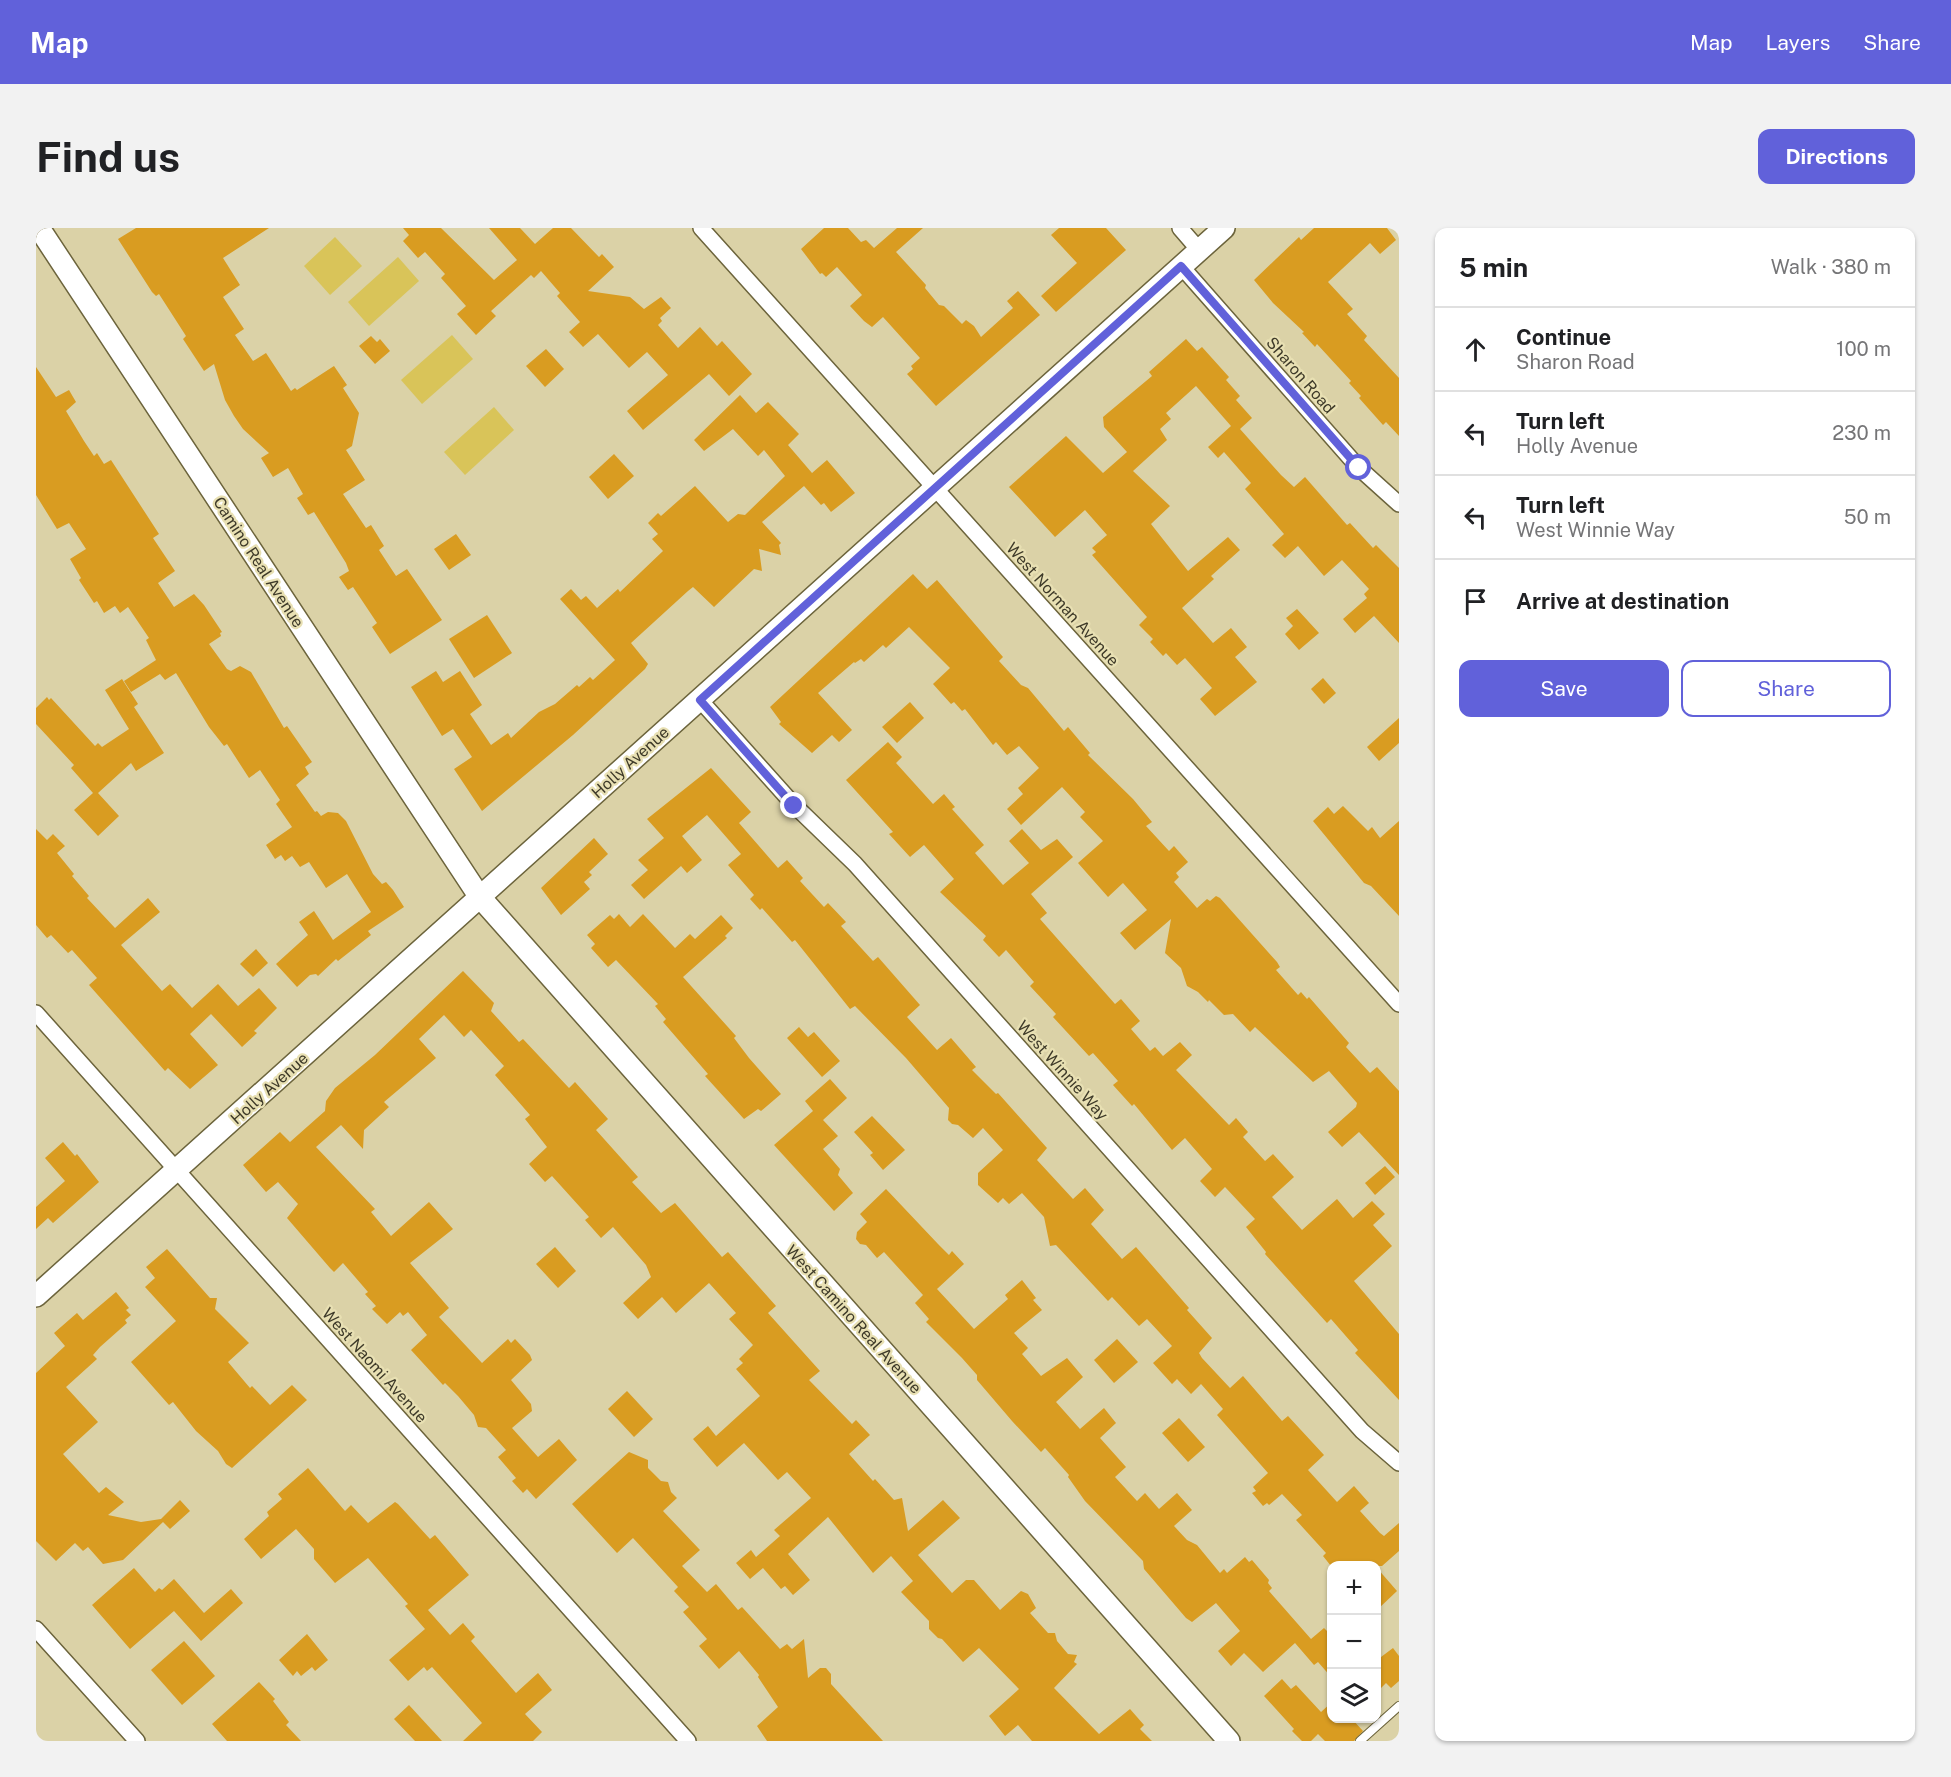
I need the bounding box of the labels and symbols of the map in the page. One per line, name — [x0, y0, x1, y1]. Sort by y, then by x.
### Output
street label: Sharon Road — [1262, 333, 1339, 417]
route start — [1345, 454, 1371, 480]
street label: Camino Real Avenue — [209, 493, 308, 631]
street label: West Norman Avenue — [1002, 539, 1123, 670]
street label: Holly Avenue — [588, 723, 673, 802]
route end — [780, 792, 806, 818]
street label: West Winnie Way — [1013, 1017, 1113, 1124]
street label: Holly Avenue — [227, 1049, 312, 1128]
street label: West Camino Real Avenue — [782, 1241, 925, 1398]
street label: West Naomi Avenue — [318, 1304, 431, 1427]

